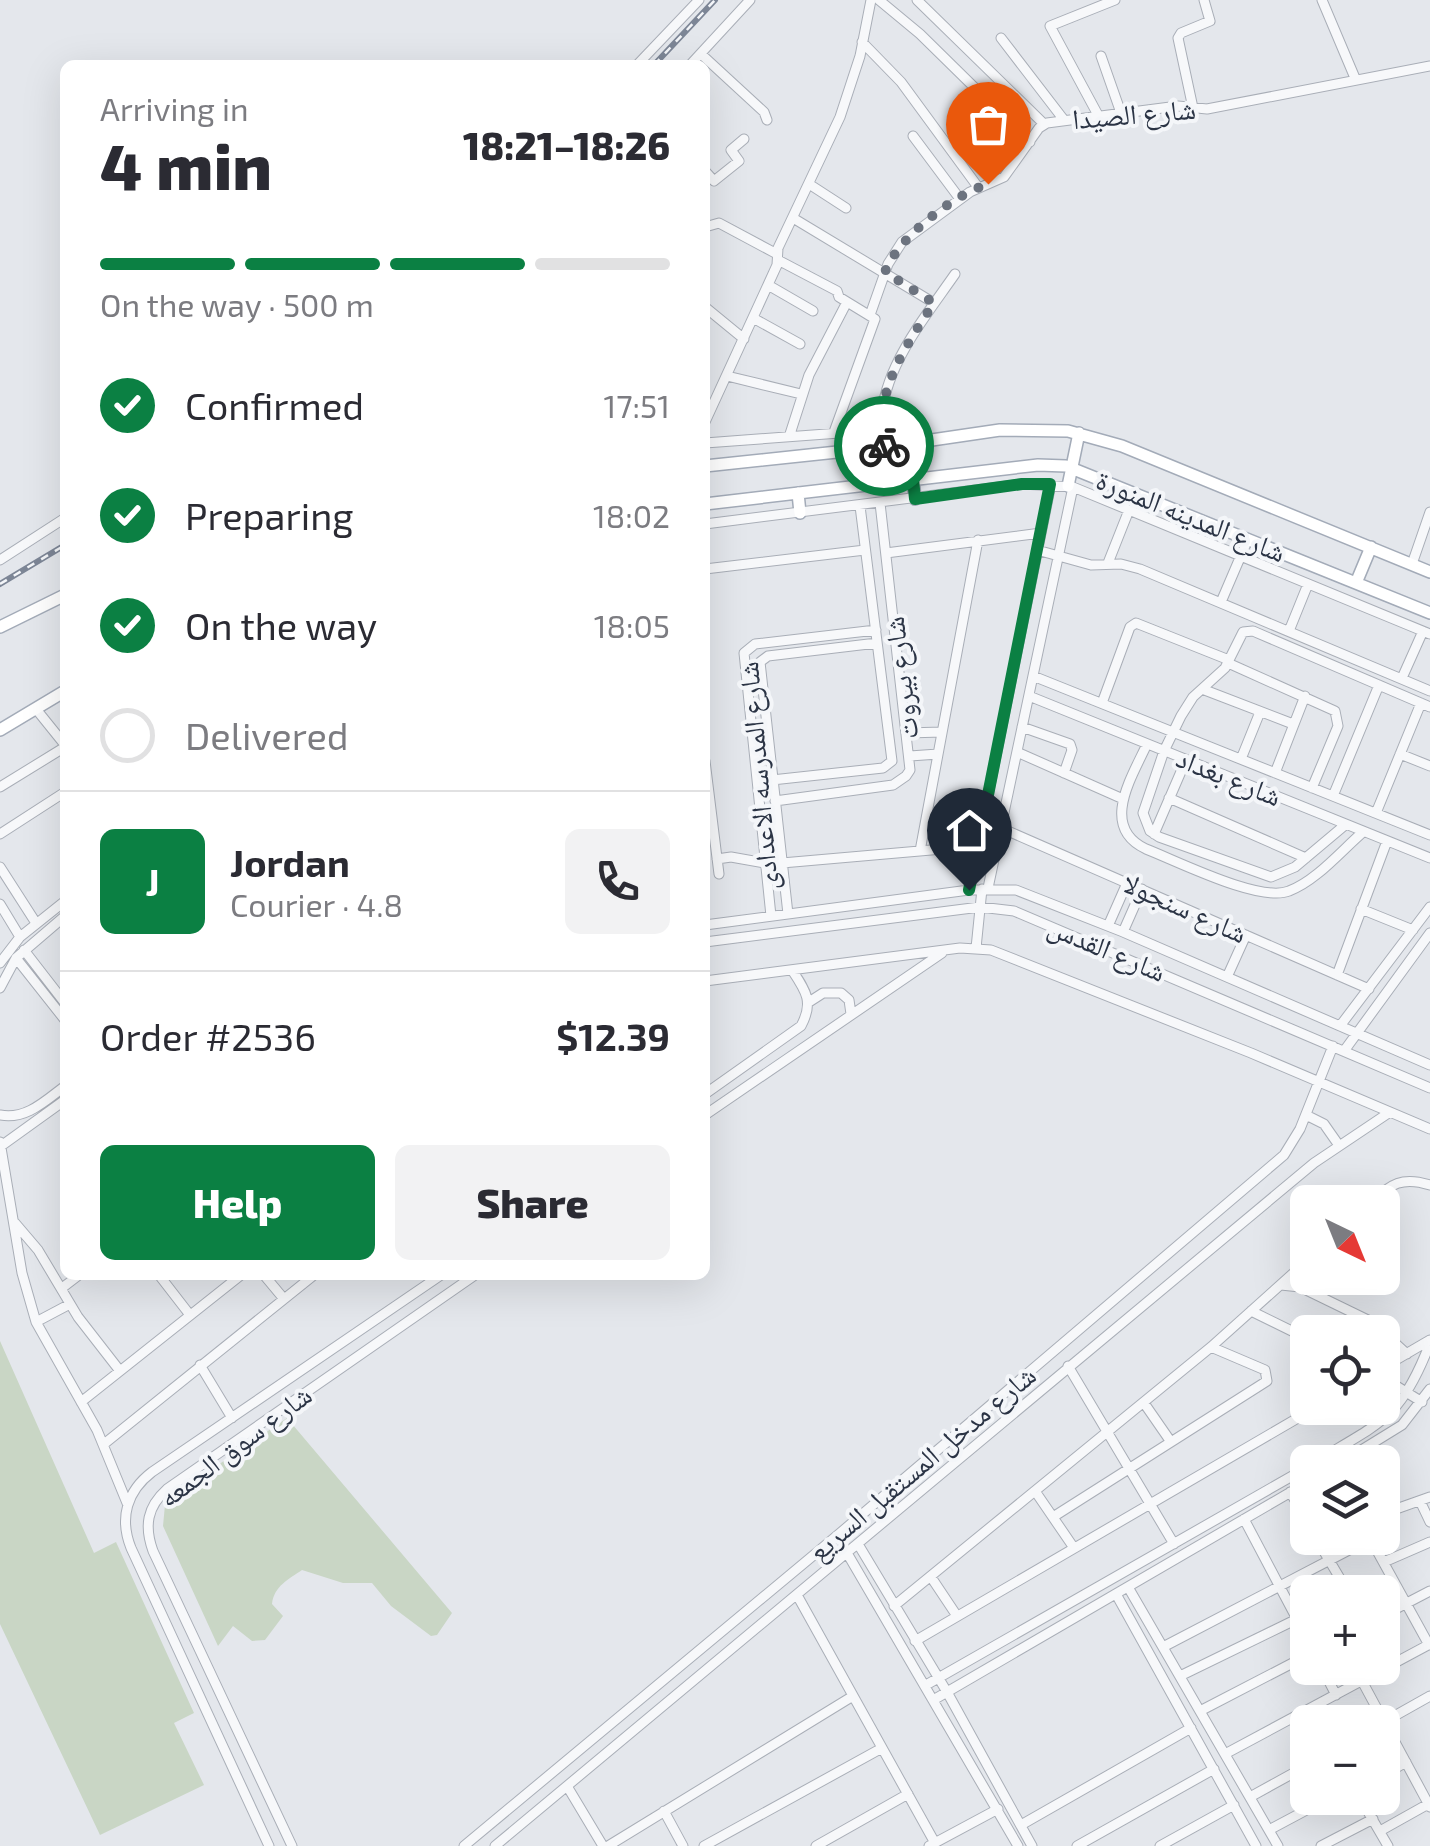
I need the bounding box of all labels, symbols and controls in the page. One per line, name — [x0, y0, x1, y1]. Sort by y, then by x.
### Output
pin — [946, 82, 1031, 185]
text: Arriving in — [100, 89, 249, 127]
street label: شارع الصيدا — [1071, 91, 1197, 137]
icon: bag — [961, 97, 1016, 152]
text: 18:21–18:26 — [463, 122, 670, 168]
text: 4 min — [100, 125, 272, 203]
text: On the way · 500 m — [100, 285, 374, 323]
icon: check — [100, 378, 155, 433]
text: Confirmed — [185, 382, 364, 428]
text: 17:51 — [603, 386, 670, 424]
courier — [834, 396, 934, 496]
icon: bike — [857, 419, 912, 474]
street label: شارع المدينه المنورة — [1091, 462, 1291, 570]
icon: check — [100, 488, 155, 543]
text: Preparing — [185, 492, 353, 538]
text: 18:02 — [593, 496, 670, 534]
icon: check — [100, 598, 155, 653]
text: On the way — [185, 602, 377, 648]
text: 18:05 — [594, 606, 670, 644]
street label: شارع بيروت — [876, 615, 926, 741]
street label: شارع المدرسه الاعدادى — [730, 660, 786, 892]
text: Delivered — [185, 712, 349, 758]
street label: شارع بغداد — [1171, 740, 1287, 814]
pin — [927, 788, 1012, 891]
icon: home — [942, 803, 997, 858]
button: phone — [565, 829, 670, 934]
text: Jordan — [230, 839, 350, 885]
text: J — [145, 858, 160, 904]
street label: شارع سنجولا — [1117, 865, 1253, 951]
text: Courier · 4.8 — [230, 885, 403, 923]
street label: شارع القدس — [1043, 908, 1171, 990]
text: Order #2536 — [100, 1013, 316, 1059]
text: $12.39 — [556, 1013, 670, 1059]
button: Help — [100, 1145, 375, 1260]
button: Share — [395, 1145, 670, 1260]
north arrow — [1290, 1185, 1400, 1295]
map controls — [1290, 1185, 1400, 1815]
button: locate — [1290, 1315, 1400, 1425]
street label: شارع مدخل المستقبل السريع — [801, 1357, 1043, 1569]
street label: شارع سوق الجمعه — [151, 1377, 319, 1515]
button: layers — [1290, 1445, 1400, 1555]
button: + — [1290, 1575, 1400, 1685]
button: − — [1290, 1705, 1400, 1815]

